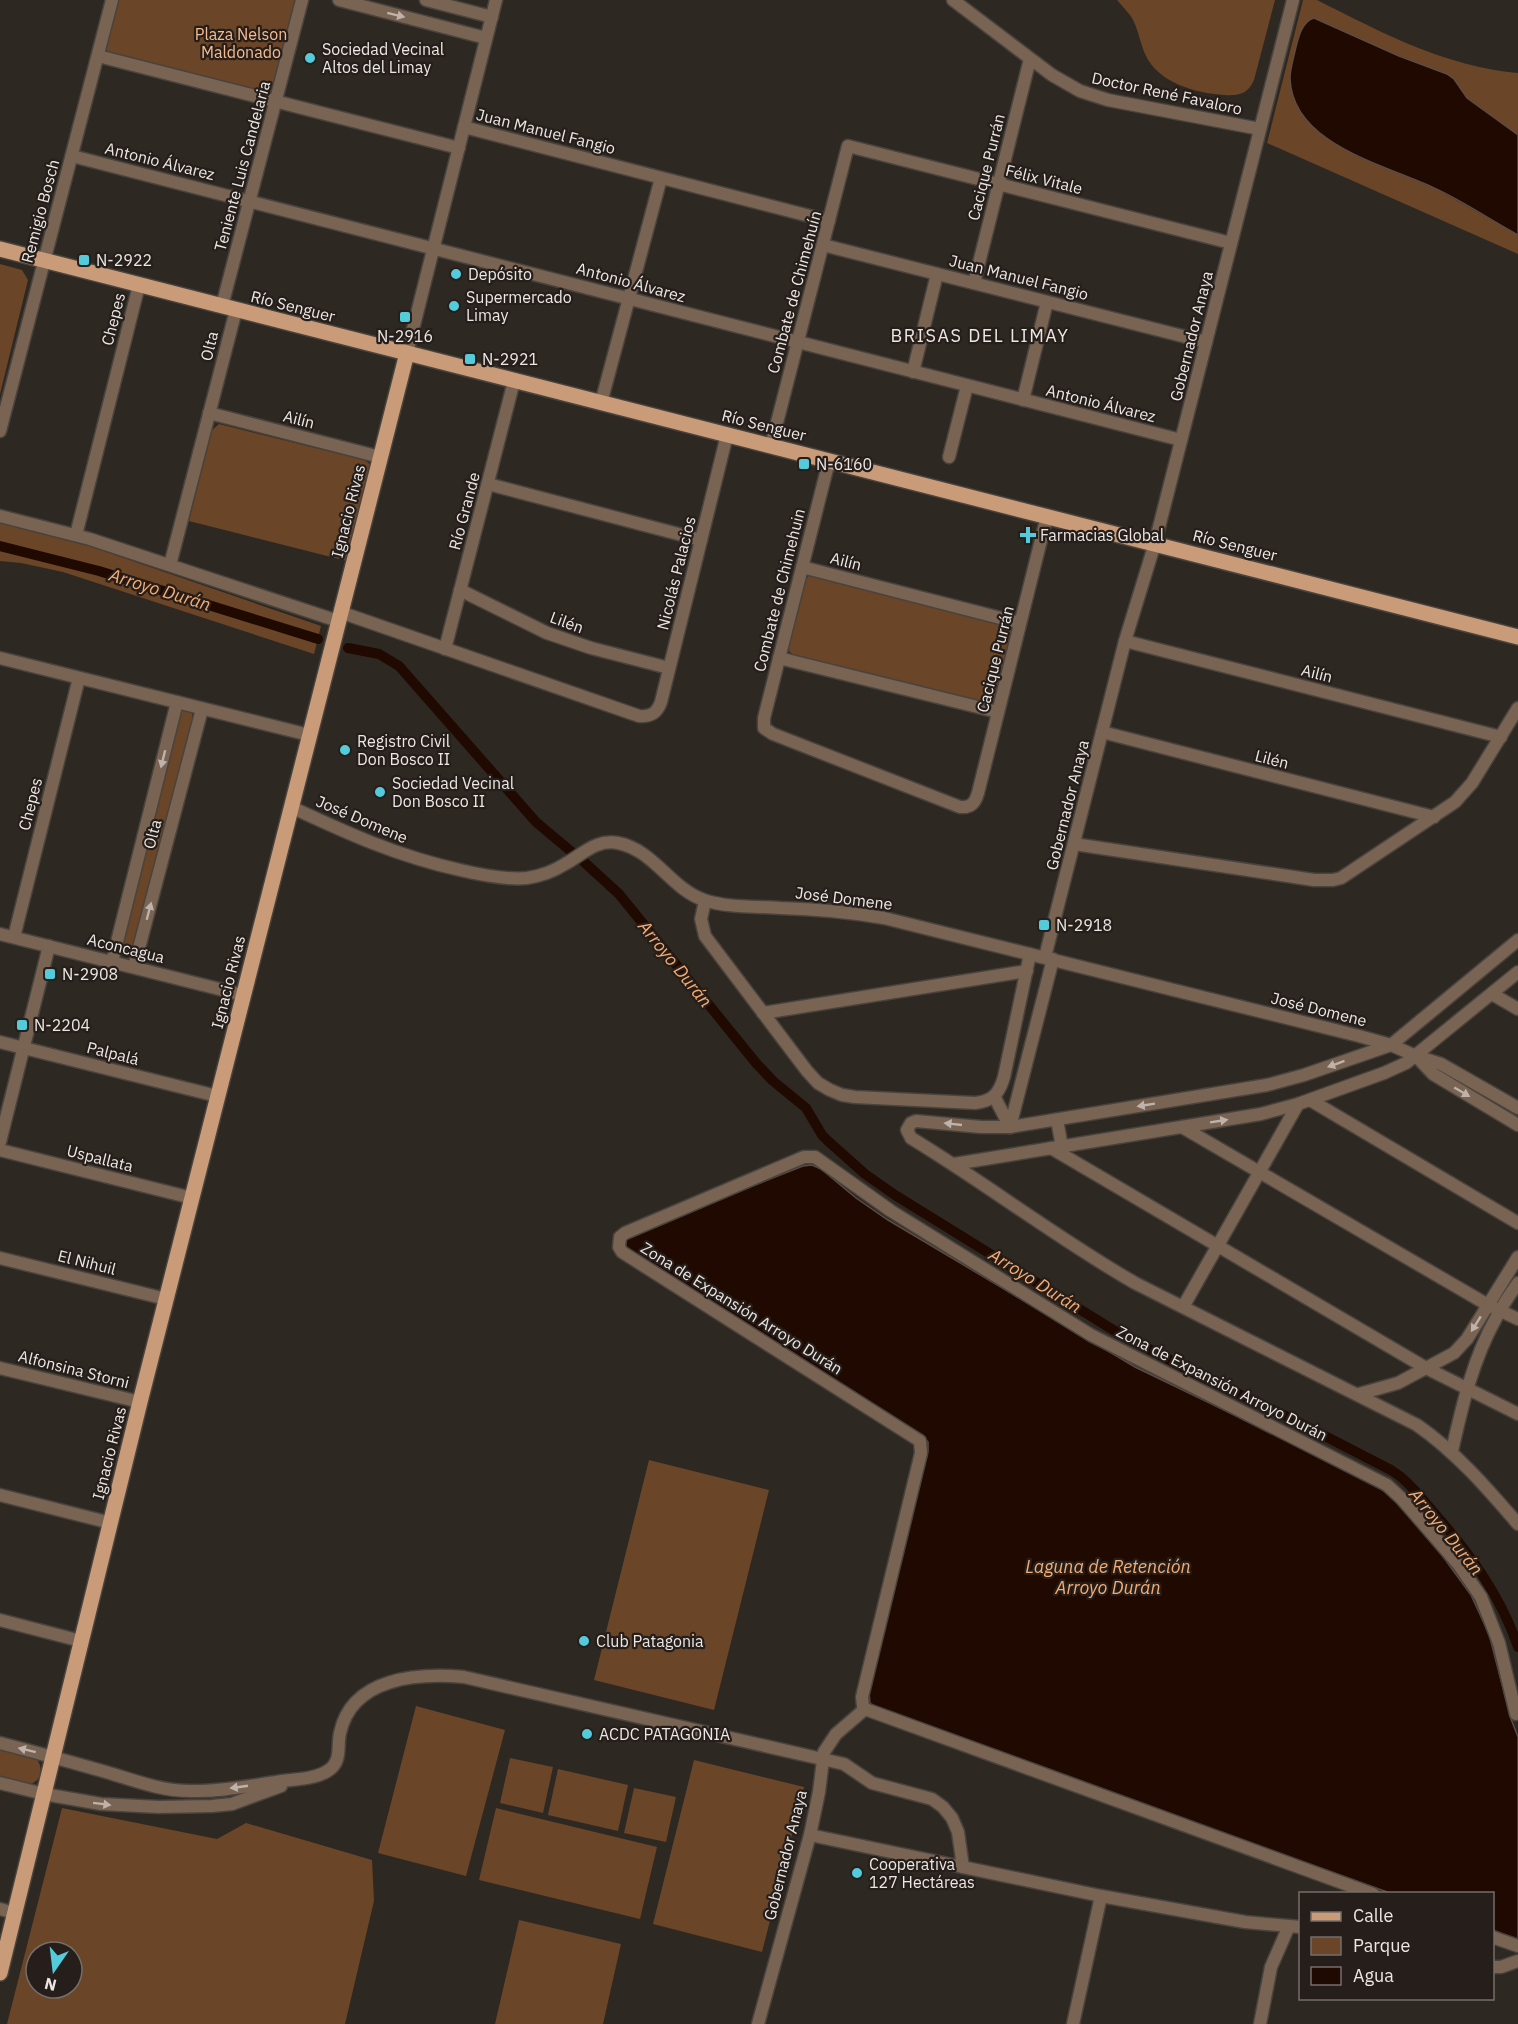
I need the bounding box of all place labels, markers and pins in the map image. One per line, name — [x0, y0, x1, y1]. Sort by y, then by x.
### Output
place label: Sociedad Vecinal Altos del Limay — [322, 39, 444, 77]
marker: Sociedad Vecinal Altos del Limay — [303, 51, 317, 65]
place label: N-2922 — [96, 250, 152, 270]
marker: N-2922 — [77, 253, 91, 267]
place label: Depósito — [468, 264, 532, 284]
marker: Depósito — [449, 267, 463, 281]
place label: Supermercado Limay — [466, 287, 572, 325]
marker: Supermercado Limay — [447, 299, 461, 313]
marker: N-2916 — [398, 310, 412, 324]
place label: N-2916 — [377, 326, 433, 346]
place label: N-2921 — [482, 349, 538, 369]
marker: N-2921 — [463, 352, 477, 366]
place label: N-6160 — [816, 454, 872, 474]
marker: N-6160 — [797, 457, 811, 471]
place label: Farmacias Global — [1040, 525, 1164, 545]
marker: Farmacias Global — [1021, 528, 1035, 542]
place label: Registro Civil Don Bosco II — [357, 731, 450, 769]
marker: Registro Civil Don Bosco II — [338, 743, 352, 757]
place label: Sociedad Vecinal Don Bosco II — [392, 773, 514, 811]
marker: Sociedad Vecinal Don Bosco II — [373, 785, 387, 799]
place label: N-2918 — [1056, 915, 1112, 935]
marker: N-2918 — [1037, 918, 1051, 932]
place label: N-2908 — [62, 964, 118, 984]
marker: N-2908 — [43, 967, 57, 981]
place label: N-2204 — [34, 1015, 90, 1035]
marker: N-2204 — [15, 1018, 29, 1032]
place label: Club Patagonia — [596, 1631, 704, 1651]
marker: Club Patagonia — [577, 1634, 591, 1648]
place label: ACDC PATAGONIA — [599, 1724, 730, 1744]
marker: ACDC PATAGONIA — [580, 1727, 594, 1741]
place label: Cooperativa 127 Hectáreas — [869, 1854, 975, 1892]
marker: Cooperativa 127 Hectáreas — [850, 1866, 864, 1880]

